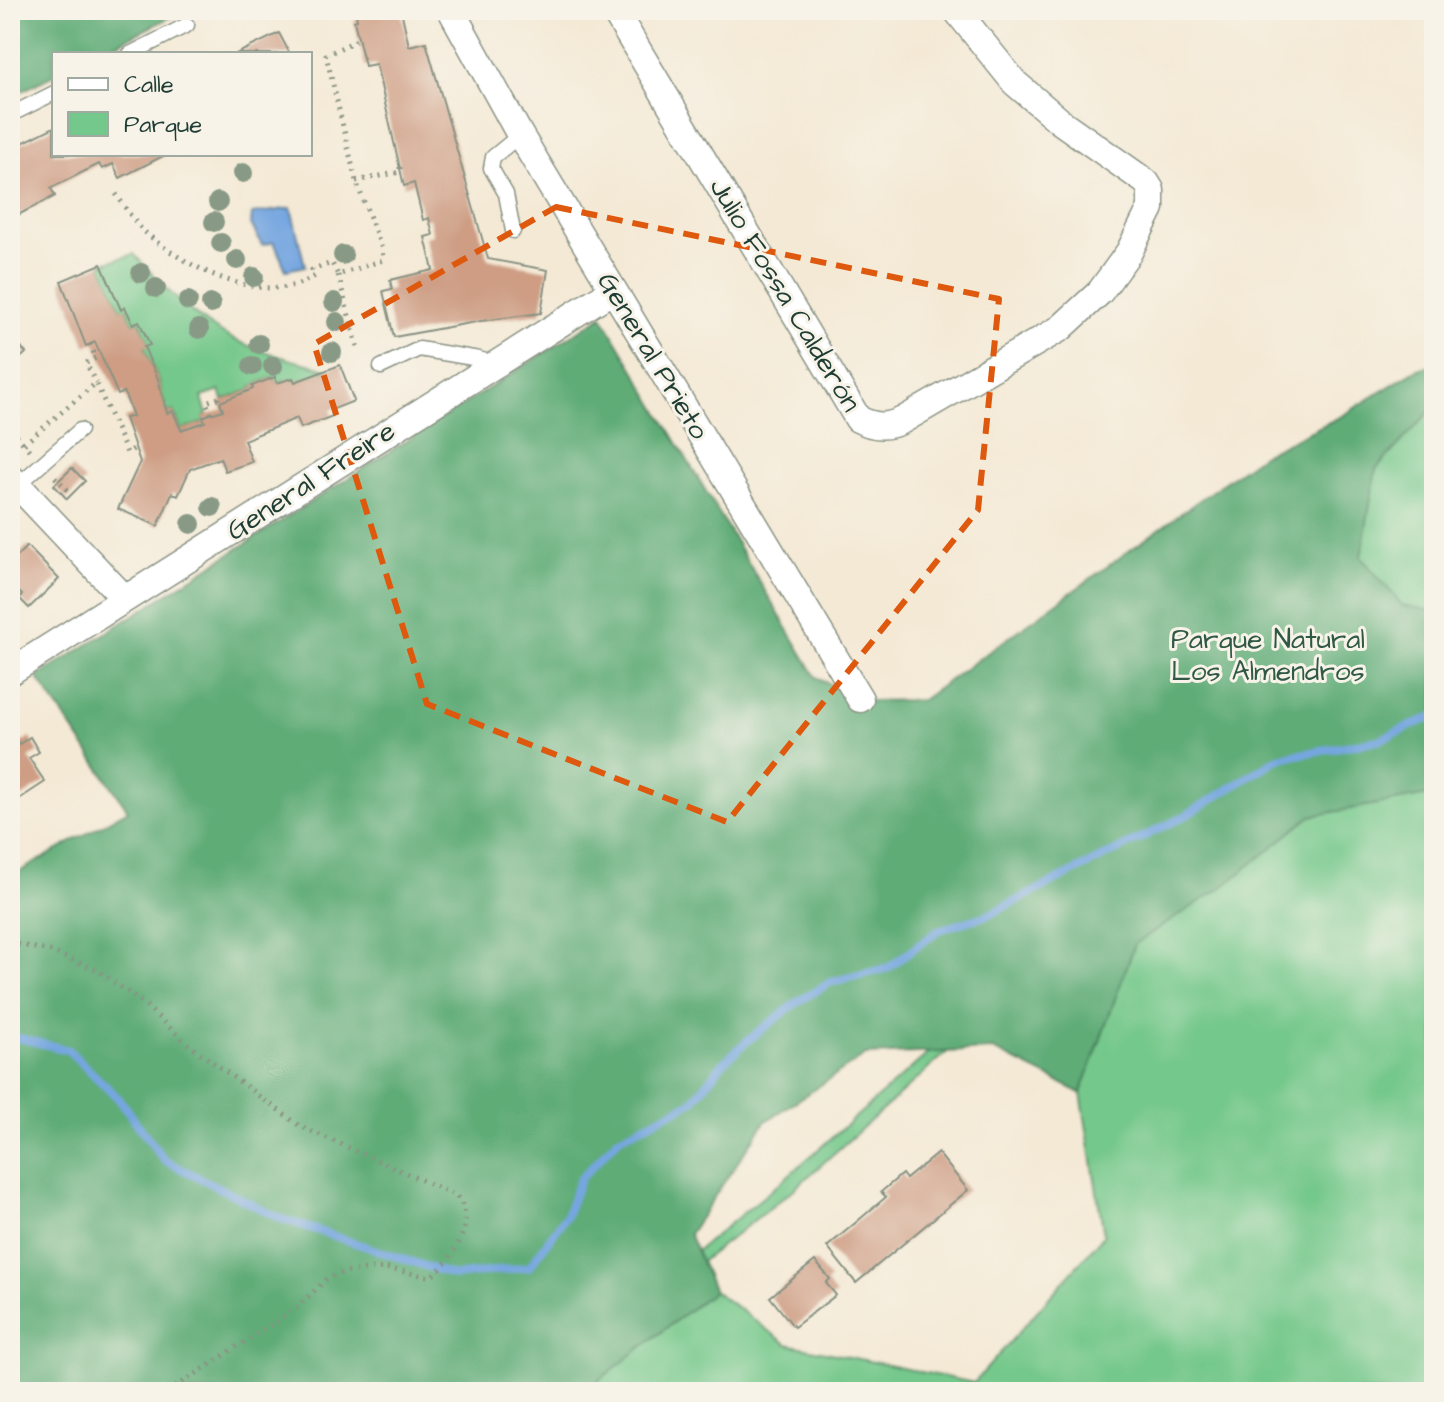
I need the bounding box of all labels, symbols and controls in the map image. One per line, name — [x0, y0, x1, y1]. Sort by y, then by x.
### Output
legend — [52, 52, 312, 156]
text: Calle — [124, 68, 174, 102]
text: Parque — [124, 108, 202, 142]
street label: Julio Fossa Calderón — [700, 171, 870, 419]
street label: General Prieto — [588, 265, 718, 447]
street label: General Freire — [219, 412, 403, 550]
park label: Parque Natural Los Almendros — [1171, 620, 1365, 691]

